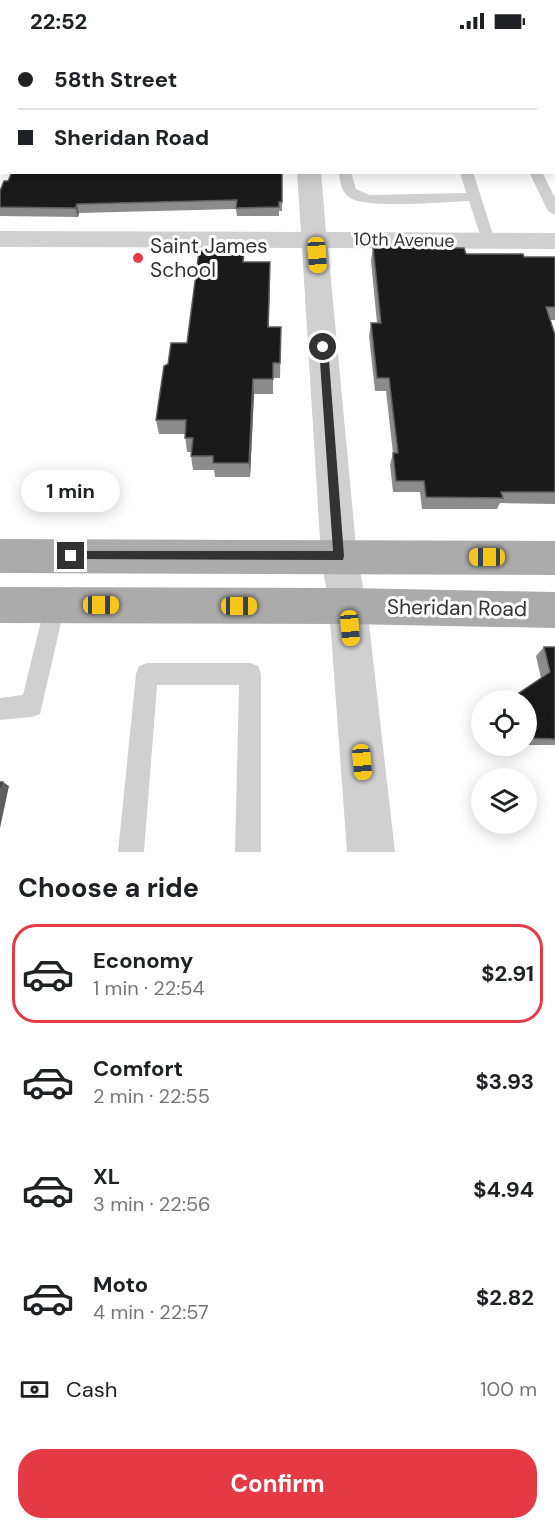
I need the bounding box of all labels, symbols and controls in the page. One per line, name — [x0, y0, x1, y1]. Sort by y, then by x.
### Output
text: 22:52 — [30, 7, 87, 36]
text: 58th Street — [54, 65, 177, 94]
text: Sheridan Road — [54, 123, 209, 152]
street label: 10th Avenue — [353, 227, 455, 253]
place label: Saint James School — [150, 232, 268, 284]
car — [307, 236, 327, 274]
marker: Saint James School — [131, 251, 145, 265]
route start — [309, 333, 336, 360]
callout: 1 min — [22, 469, 121, 511]
text: 1 min — [46, 478, 95, 504]
route end — [57, 542, 84, 569]
car — [469, 548, 505, 566]
street label: Sheridan Road — [387, 593, 527, 623]
car — [83, 596, 119, 614]
car — [221, 597, 257, 615]
car — [339, 609, 361, 647]
map controls — [471, 690, 537, 834]
button: locate — [471, 690, 537, 756]
car — [351, 743, 373, 781]
button: layers — [471, 768, 537, 834]
text: Choose a ride — [18, 870, 199, 905]
text: Economy — [93, 946, 193, 975]
icon: car — [21, 947, 75, 1001]
text: $2.91 — [481, 959, 534, 988]
text: 1 min · 22:54 — [93, 975, 205, 1001]
text: Comfort — [93, 1054, 183, 1083]
icon: car — [21, 1055, 75, 1109]
text: $3.93 — [475, 1067, 534, 1096]
text: 2 min · 22:55 — [93, 1083, 210, 1109]
text: XL — [93, 1162, 120, 1191]
icon: car — [21, 1163, 75, 1217]
text: $4.94 — [473, 1175, 534, 1204]
text: 3 min · 22:56 — [93, 1191, 211, 1217]
text: Moto — [93, 1270, 148, 1299]
icon: car — [21, 1271, 75, 1325]
text: $2.82 — [476, 1283, 534, 1312]
text: 4 min · 22:57 — [93, 1299, 209, 1325]
icon: cash — [18, 1373, 51, 1406]
text: Cash — [66, 1375, 117, 1404]
text: 100 m — [480, 1376, 537, 1402]
button: Confirm — [18, 1449, 537, 1518]

